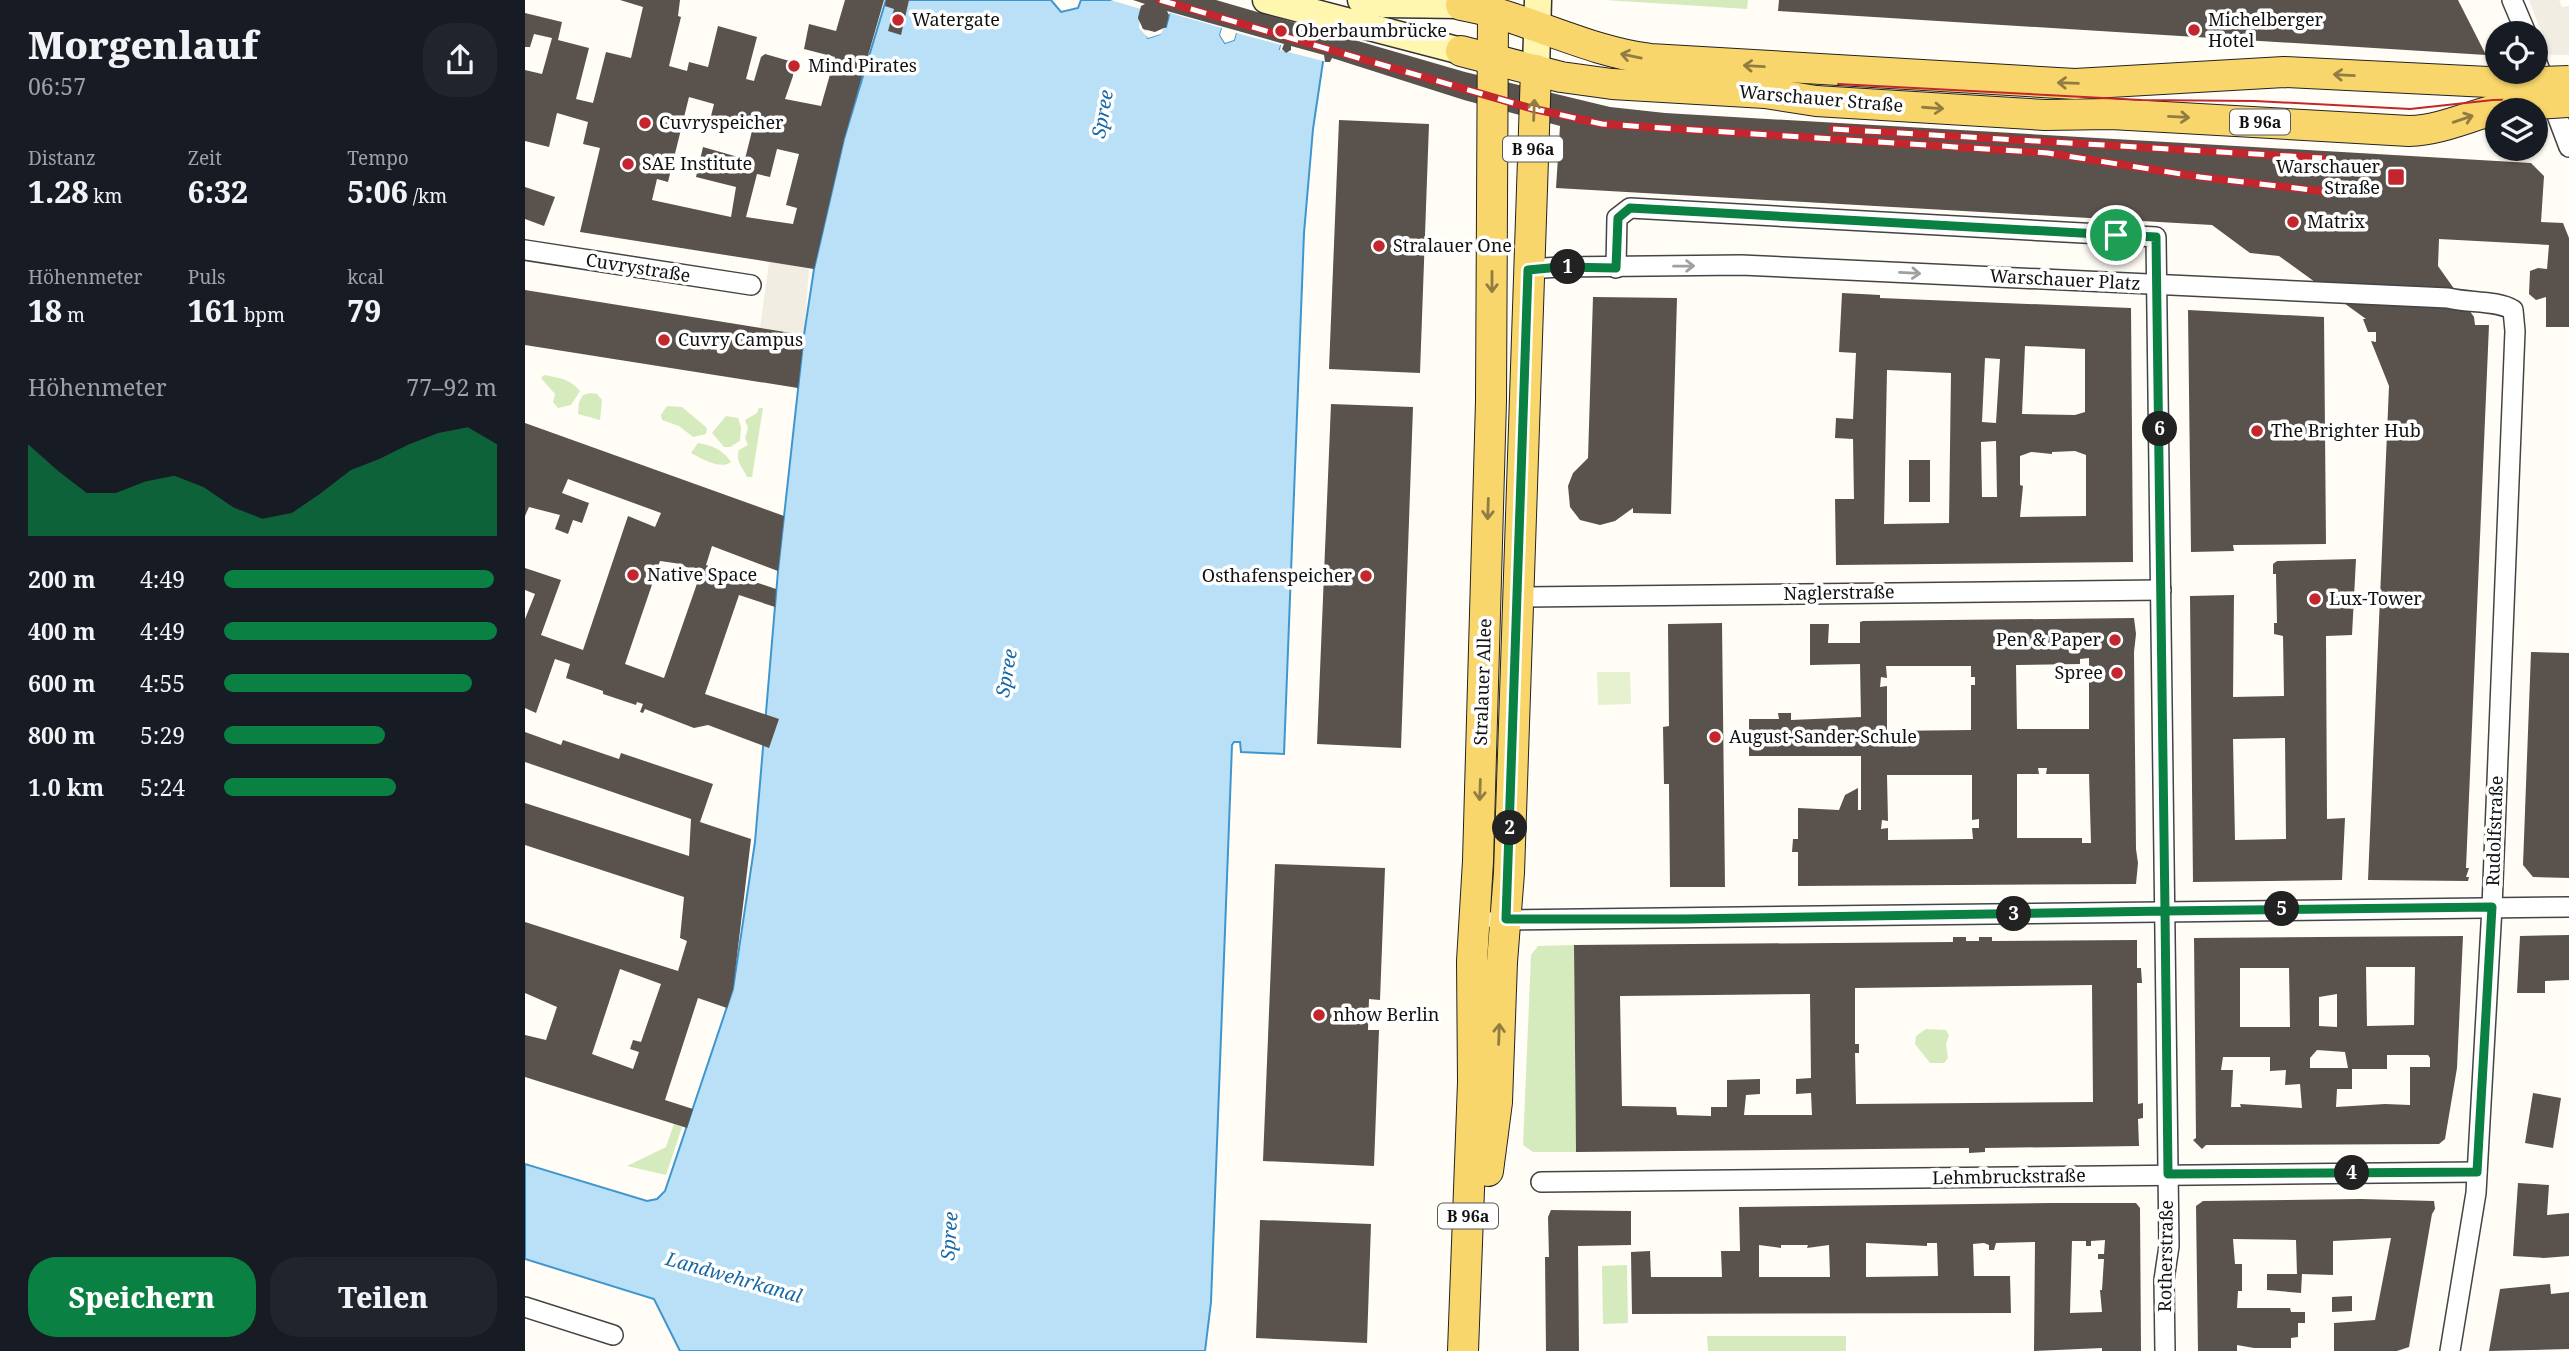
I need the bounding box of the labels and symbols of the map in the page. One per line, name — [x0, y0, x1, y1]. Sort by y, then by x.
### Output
place label: Watergate — [912, 7, 1000, 31]
place label: Michelberger Hotel — [2208, 7, 2324, 52]
marker: Watergate — [890, 12, 906, 28]
place label: Oberbaumbrücke — [1295, 18, 1447, 42]
marker: Michelberger Hotel — [2186, 22, 2202, 38]
marker: Oberbaumbrücke — [1273, 23, 1289, 39]
one-way arrow — [1620, 48, 1643, 62]
place label: Mind Pirates — [808, 53, 917, 77]
marker: Mind Pirates — [786, 58, 802, 74]
one-way arrow — [1744, 59, 1766, 72]
one-way arrow — [2332, 68, 2355, 81]
one-way arrow — [2057, 77, 2080, 90]
street label: Warschauer Straße — [1738, 79, 1904, 117]
water label: Spree — [1085, 88, 1119, 140]
one-way arrow — [1528, 99, 1541, 122]
one-way arrow — [1921, 102, 1944, 115]
place label: Cuvryspeicher — [659, 110, 784, 134]
road number: B 96a — [2230, 110, 2290, 134]
one-way arrow — [2168, 111, 2191, 124]
one-way arrow — [2452, 112, 2474, 124]
marker: Cuvryspeicher — [637, 115, 653, 131]
road number: B 96a — [1503, 136, 1563, 162]
place label: SAE Institute — [642, 151, 752, 175]
place label: Warschauer Straße — [2276, 154, 2381, 199]
marker: SAE Institute — [620, 156, 636, 172]
marker: Warschauer Straße — [2386, 167, 2406, 187]
pin — [2086, 205, 2146, 265]
place label: Matrix — [2307, 209, 2366, 233]
marker: Matrix — [2285, 214, 2301, 230]
place label: Stralauer One — [1393, 233, 1512, 257]
marker: Stralauer One — [1371, 238, 1387, 254]
street label: Cuvrystraße — [584, 247, 692, 287]
pin: 1 — [1551, 250, 1585, 284]
one-way arrow — [1672, 260, 1695, 273]
street label: Warschauer Platz — [1989, 263, 2141, 295]
one-way arrow — [1898, 266, 1921, 279]
one-way arrow — [1485, 270, 1498, 293]
place label: Cuvry Campus — [678, 327, 803, 351]
marker: Cuvry Campus — [656, 332, 672, 348]
pin: 6 — [2143, 412, 2177, 446]
place label: The Brighter Hub — [2271, 418, 2421, 442]
marker: The Brighter Hub — [2249, 423, 2265, 439]
one-way arrow — [1481, 498, 1494, 521]
place label: Native Space — [647, 562, 757, 586]
place label: Osthafenspeicher — [1202, 563, 1353, 587]
marker: Native Space — [625, 567, 641, 583]
marker: Osthafenspeicher — [1358, 568, 1374, 584]
street label: Naglerstraße — [1783, 579, 1895, 605]
place label: Lux-Tower — [2329, 586, 2422, 610]
marker: Lux-Tower — [2307, 591, 2323, 607]
street label: Stralauer Allee — [1468, 618, 1496, 746]
place label: Pen & Paper — [1996, 627, 2102, 651]
marker: Pen & Paper — [2107, 632, 2123, 648]
water label: Spree — [989, 647, 1023, 699]
place label: Spree — [2054, 660, 2103, 684]
marker: Spree — [2109, 665, 2125, 681]
place label: August-Sander-Schule — [1729, 724, 1917, 748]
marker: August-Sander-Schule — [1707, 729, 1723, 745]
street label: Rudolfstraße — [2480, 775, 2508, 887]
one-way arrow — [1473, 778, 1487, 801]
pin: 2 — [1493, 810, 1527, 846]
pin: 5 — [2265, 892, 2299, 926]
pin: 3 — [1997, 897, 2031, 932]
place label: nhow Berlin — [1333, 1002, 1440, 1026]
marker: nhow Berlin — [1311, 1007, 1327, 1023]
one-way arrow — [1493, 1023, 1506, 1046]
pin: 4 — [2335, 1156, 2369, 1190]
street label: Lehmbruckstraße — [1932, 1163, 2086, 1189]
street label: Rotherstraße — [2152, 1200, 2178, 1312]
road number: B 96a — [1438, 1204, 1498, 1228]
water label: Spree — [934, 1211, 964, 1261]
water label: Landwehrkanal — [662, 1245, 805, 1309]

